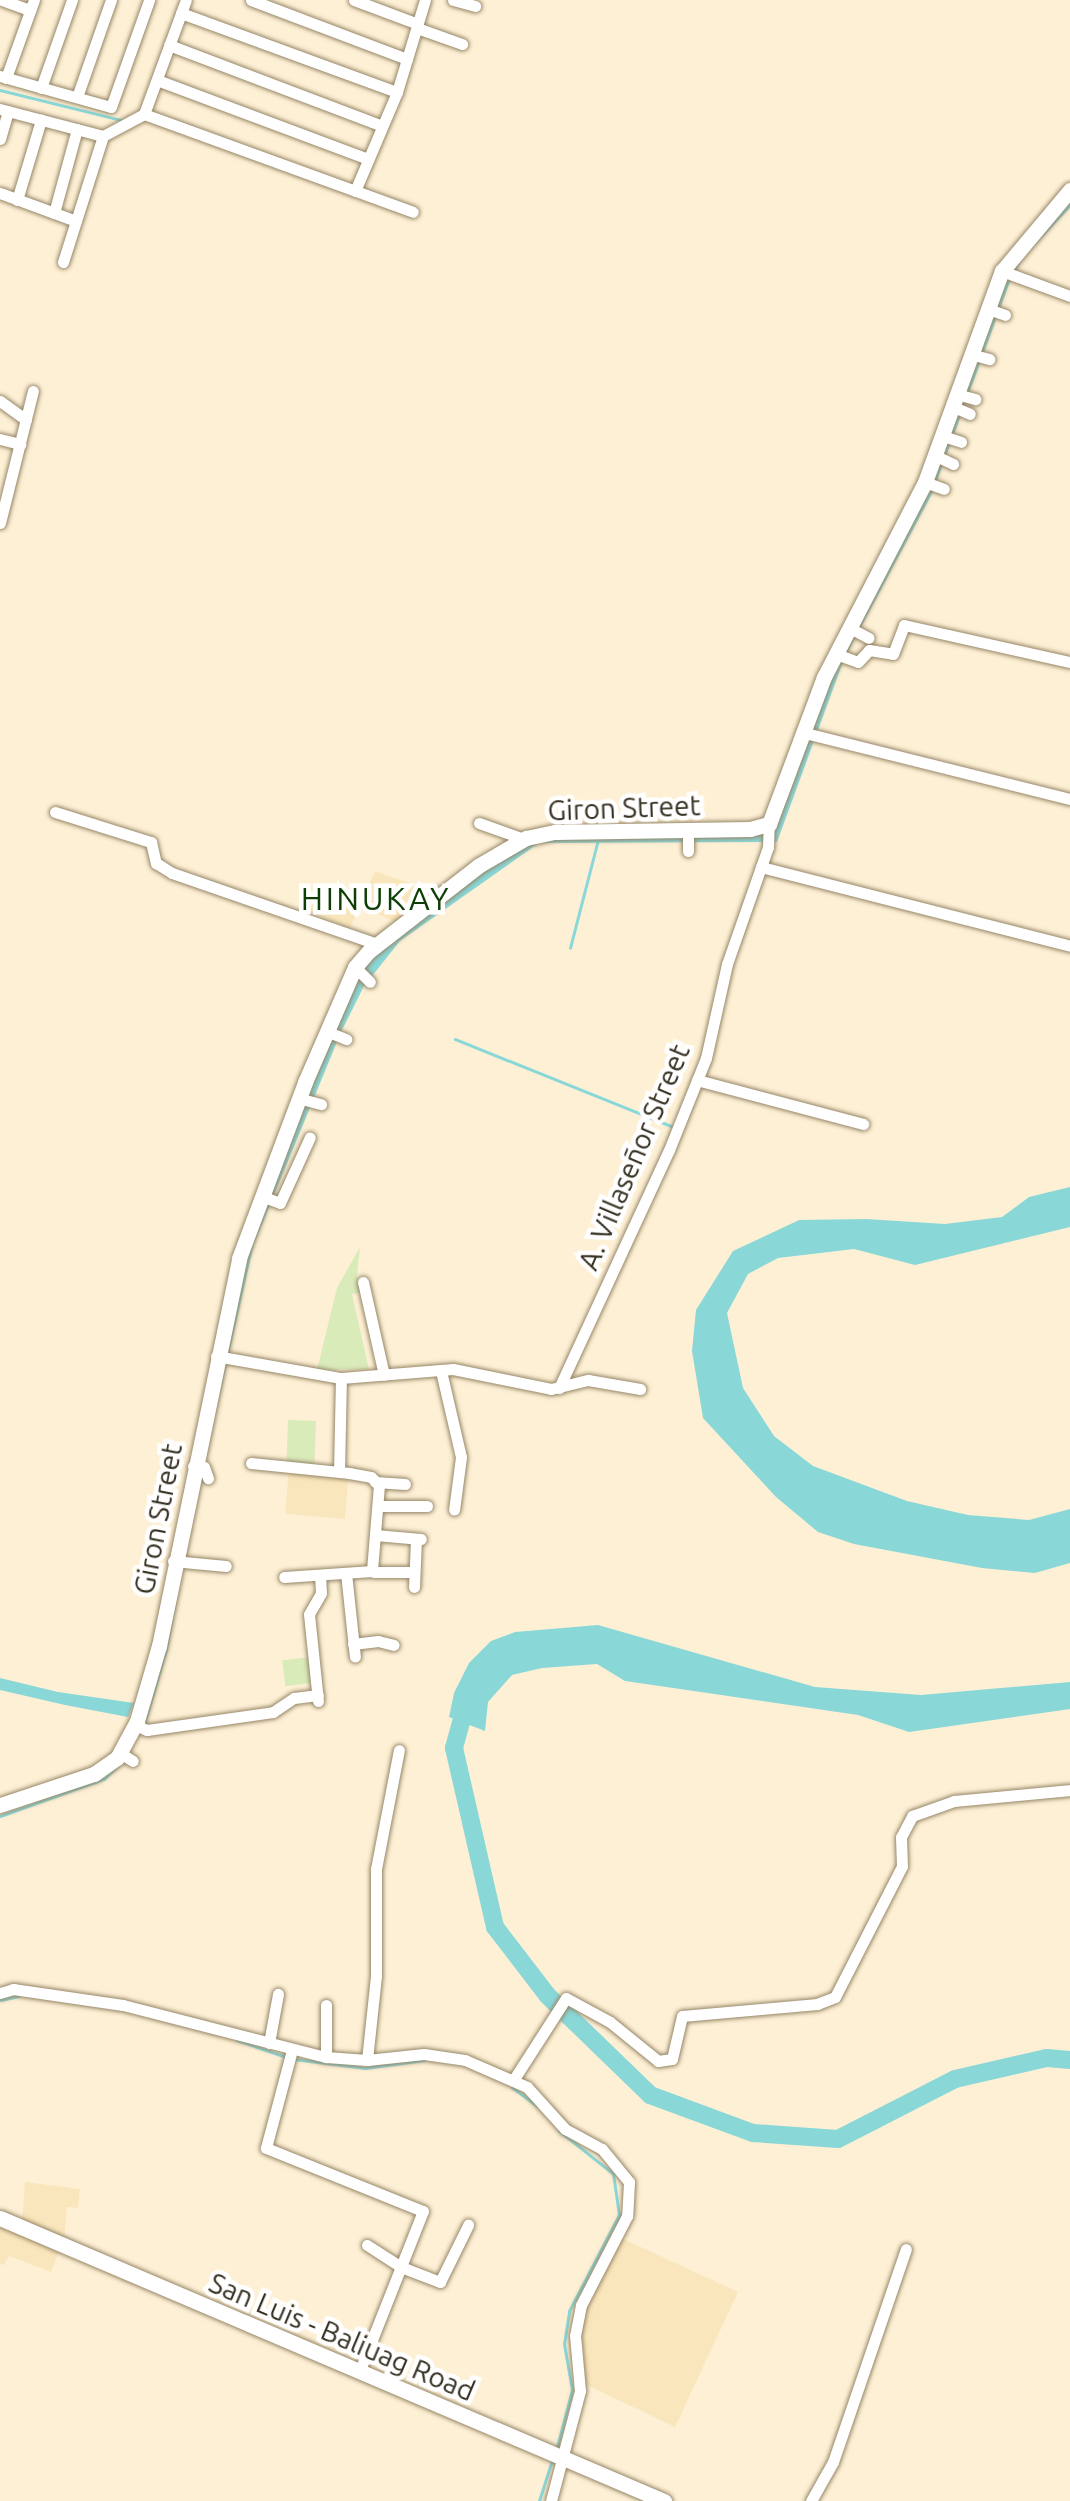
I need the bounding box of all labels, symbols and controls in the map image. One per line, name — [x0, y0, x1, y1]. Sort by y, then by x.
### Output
street label: Giron Street — [547, 789, 701, 827]
district label: HINUKAY — [301, 879, 451, 917]
street label: A. Villaseñor Street — [571, 1039, 697, 1275]
street label: Giron Street — [127, 1441, 189, 1597]
street label: San Luis - Baliuag Road — [204, 2266, 480, 2408]

